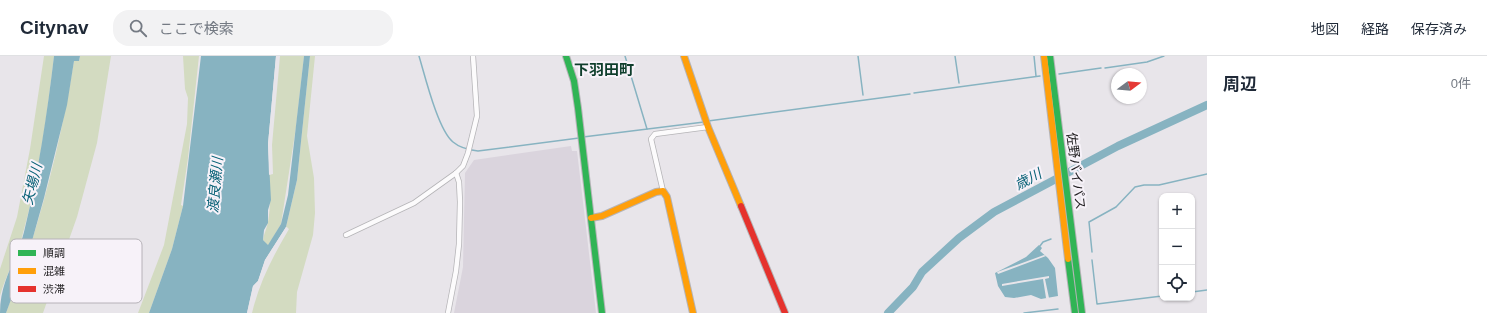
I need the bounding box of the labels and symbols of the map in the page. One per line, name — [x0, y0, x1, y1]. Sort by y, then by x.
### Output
district label: 下羽田町 — [574, 61, 634, 78]
north arrow — [1111, 68, 1147, 104]
street label: 佐野バイパス — [1064, 132, 1088, 210]
water label: 渡良瀬川 — [205, 154, 226, 214]
water label: 矢場川 — [19, 160, 45, 206]
water label: 歳川 — [1012, 164, 1046, 193]
legend — [10, 239, 142, 303]
text: 順調 — [43, 247, 65, 259]
text: 混雑 — [43, 265, 65, 277]
text: 渋滞 — [43, 283, 65, 295]

